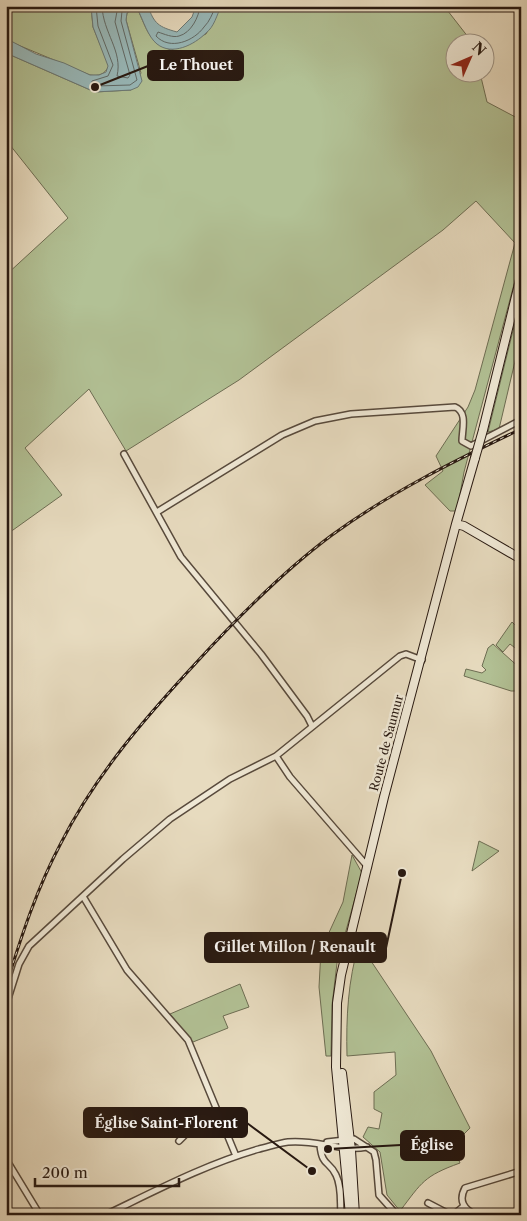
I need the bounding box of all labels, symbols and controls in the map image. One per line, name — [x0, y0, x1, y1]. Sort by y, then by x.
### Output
north arrow — [444, 32, 494, 82]
text: N — [469, 38, 490, 59]
callout: Le Thouet — [148, 51, 243, 80]
text: Le Thouet — [159, 56, 233, 74]
street label: Route de Saumur — [366, 693, 406, 793]
callout: Gillet Millon / Renault — [205, 933, 386, 962]
text: Gillet Millon / Renault — [214, 938, 376, 956]
callout: Église Saint-Florent — [84, 1108, 247, 1137]
text: Église Saint-Florent — [94, 1113, 238, 1132]
callout: Église — [401, 1131, 464, 1160]
text: Église — [411, 1135, 453, 1154]
scale bar — [35, 1156, 179, 1188]
text: 200 m — [42, 1163, 88, 1182]

